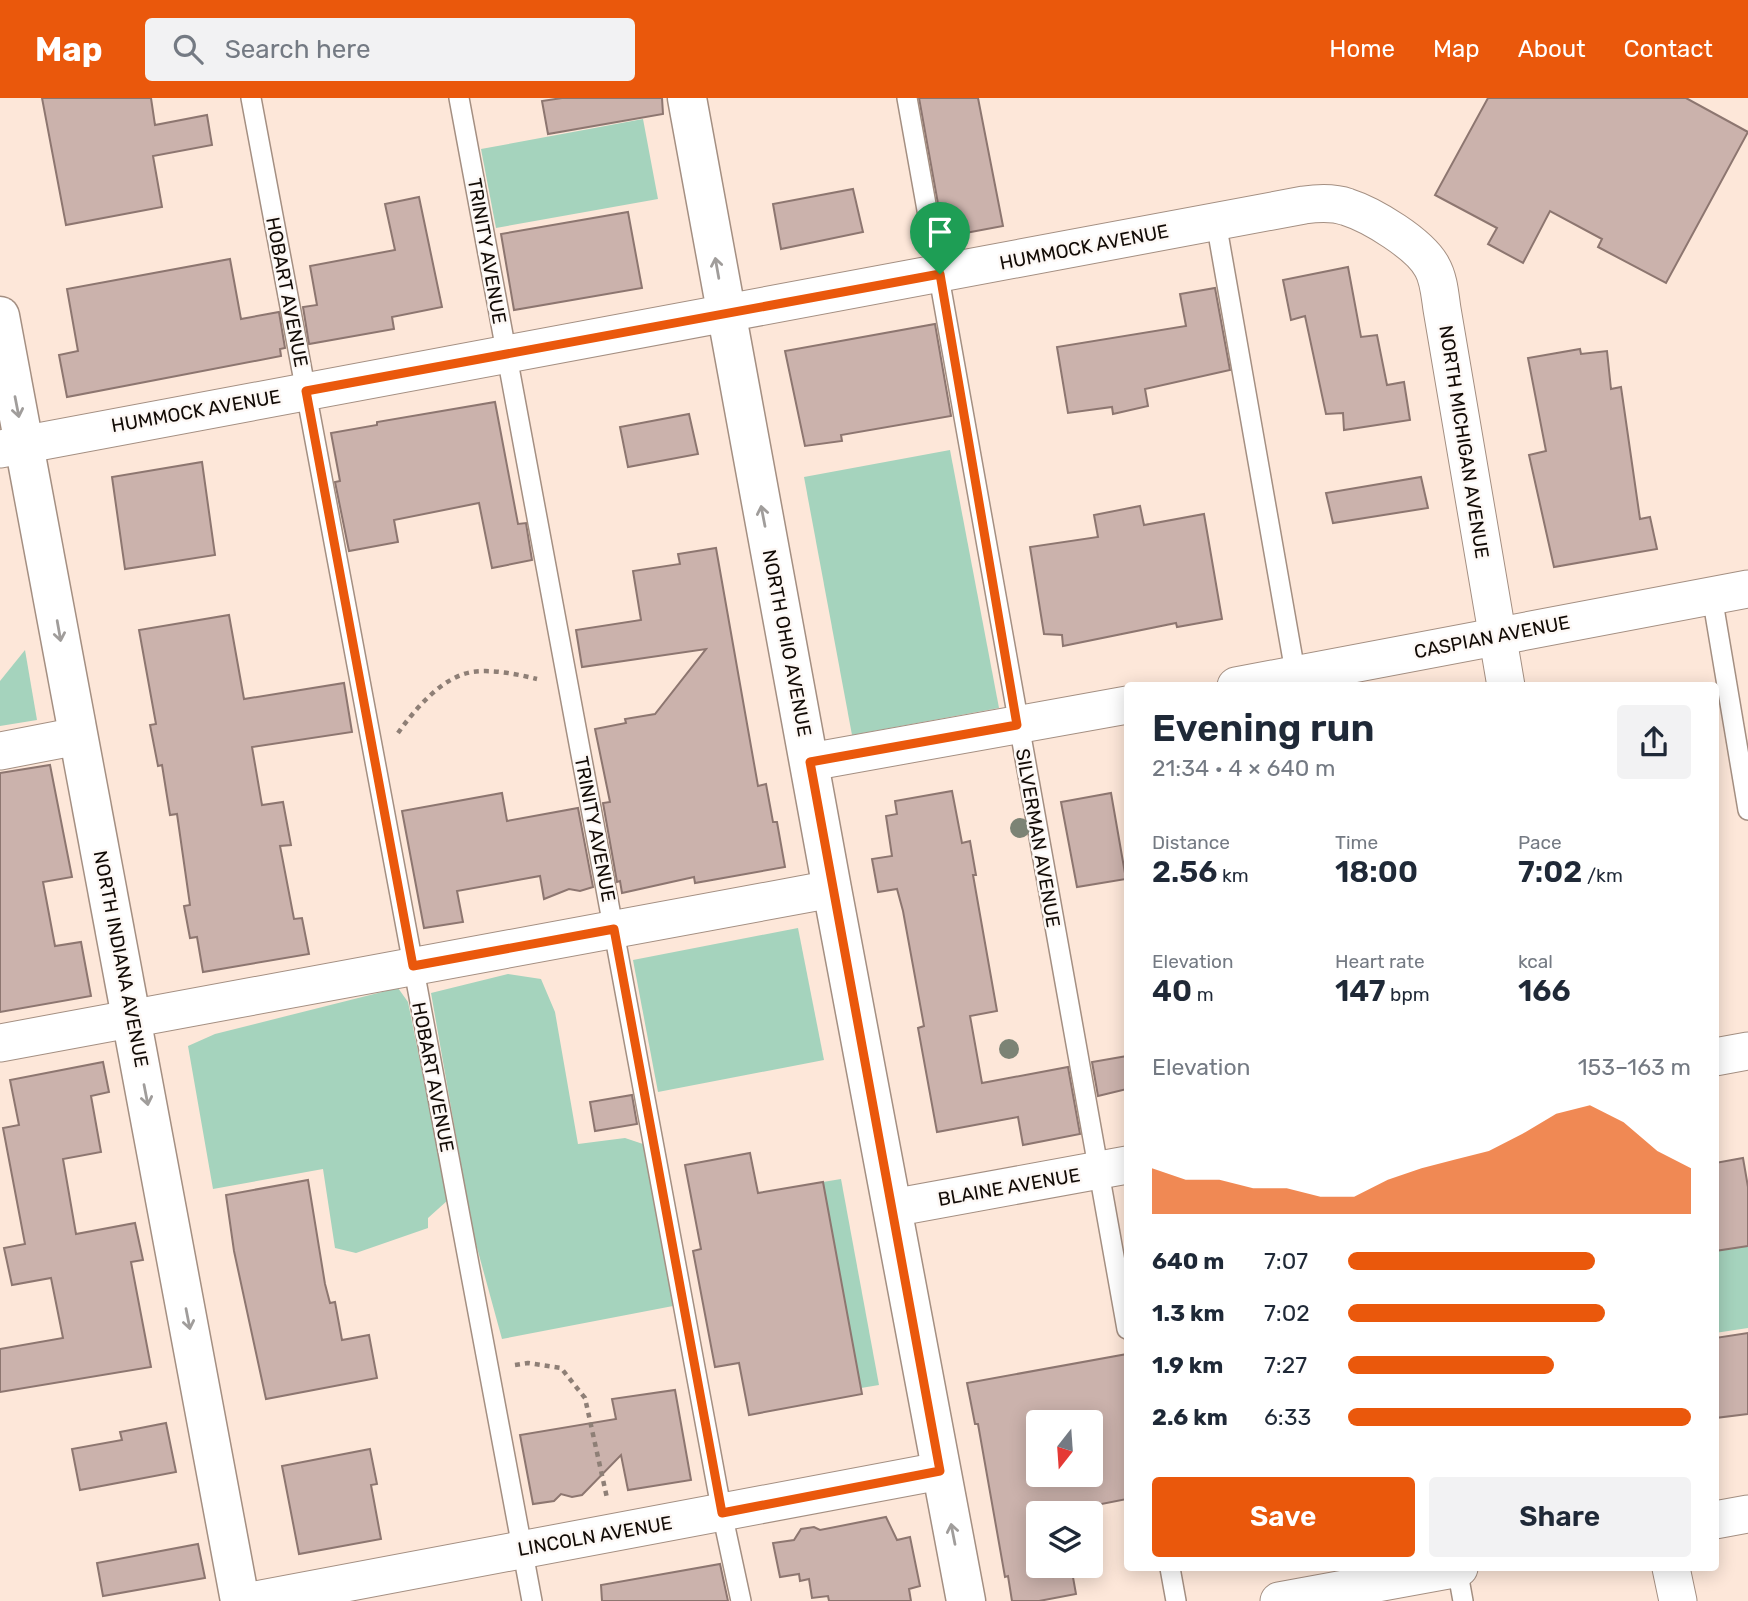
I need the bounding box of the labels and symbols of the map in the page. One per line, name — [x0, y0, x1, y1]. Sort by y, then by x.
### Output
street label: TRINITY AVENUE — [463, 176, 511, 326]
pin — [910, 202, 970, 274]
street label: HOBART AVENUE — [261, 215, 313, 369]
street label: HUMMOCK AVENUE — [998, 219, 1170, 275]
one-way arrow — [710, 257, 723, 280]
street label: NORTH MICHIGAN AVENUE — [1434, 324, 1494, 560]
street label: HUMMOCK AVENUE — [109, 385, 283, 437]
one-way arrow — [11, 396, 24, 418]
one-way arrow — [756, 505, 770, 528]
street label: NORTH OHIO AVENUE — [758, 548, 816, 738]
street label: CASPIAN AVENUE — [1412, 611, 1572, 663]
one-way arrow — [53, 619, 66, 642]
street label: SILVERMAN AVENUE — [1011, 747, 1065, 929]
street label: TRINITY AVENUE — [570, 754, 620, 904]
street label: NORTH INDIANA AVENUE — [89, 849, 153, 1069]
street label: HOBART AVENUE — [407, 1000, 459, 1154]
one-way arrow — [140, 1083, 154, 1106]
street label: BLAINE AVENUE — [936, 1163, 1082, 1211]
one-way arrow — [182, 1307, 195, 1330]
north arrow — [1026, 1410, 1102, 1488]
street label: LINCOLN AVENUE — [516, 1511, 674, 1561]
one-way arrow — [946, 1523, 959, 1546]

